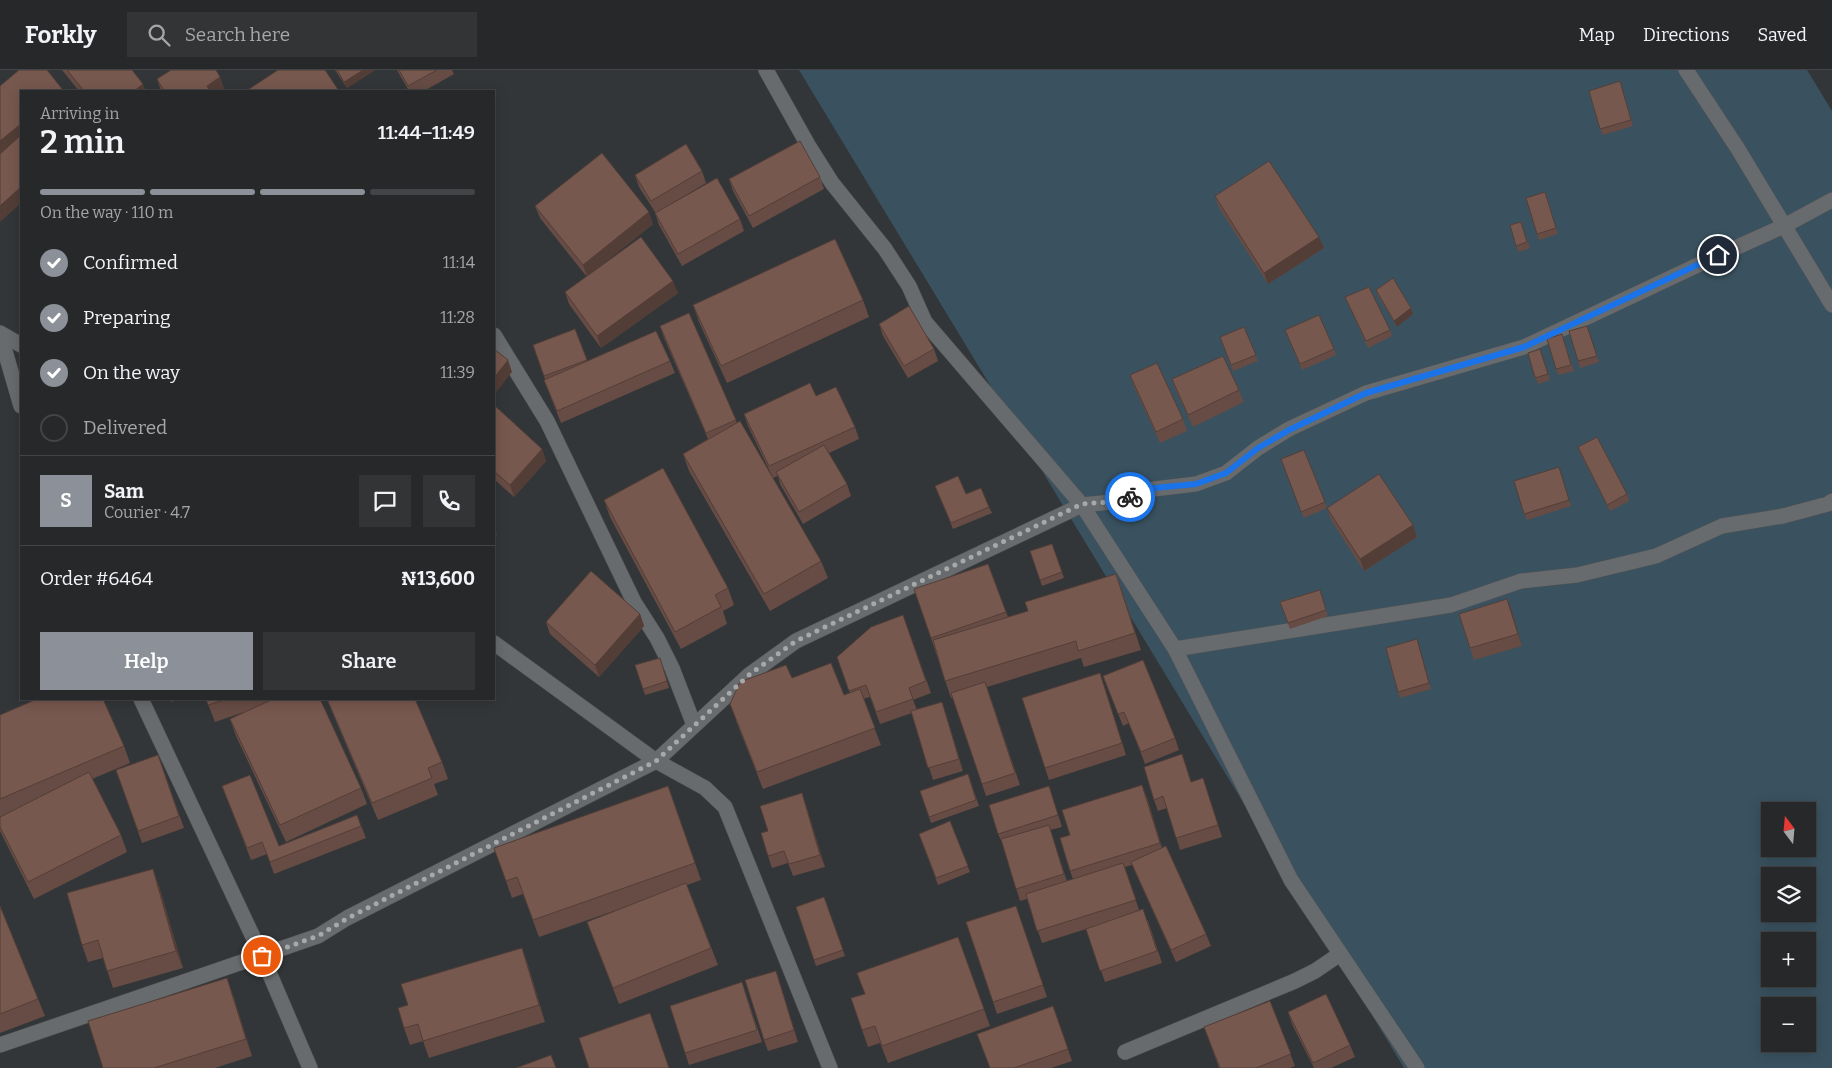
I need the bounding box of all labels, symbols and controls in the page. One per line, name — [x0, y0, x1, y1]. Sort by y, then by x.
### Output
search box — [127, 12, 477, 57]
text: Forkly — [25, 21, 97, 49]
icon: search — [145, 21, 173, 49]
text: Search here — [185, 23, 290, 46]
text: Map — [1579, 24, 1615, 46]
text: Directions — [1643, 24, 1730, 46]
text: Saved — [1758, 24, 1807, 46]
text: Arriving in — [40, 104, 119, 123]
text: 11:44–11:49 — [378, 121, 475, 144]
text: 2 min — [40, 123, 125, 161]
text: On the way · 110 m — [40, 203, 173, 222]
pin — [1697, 234, 1739, 276]
icon: home — [1704, 241, 1732, 269]
icon: check — [40, 249, 68, 277]
text: Confirmed — [83, 251, 178, 274]
text: 11:14 — [443, 253, 475, 272]
icon: check — [40, 304, 68, 332]
text: Preparing — [83, 306, 171, 329]
text: 11:28 — [440, 308, 475, 327]
icon: check — [40, 359, 68, 387]
text: On the way — [83, 361, 180, 384]
text: 11:39 — [440, 363, 475, 382]
text: Delivered — [83, 416, 167, 439]
courier — [1105, 472, 1155, 522]
button: chat — [359, 475, 411, 527]
button: phone — [423, 475, 475, 527]
text: Sam — [104, 480, 144, 503]
icon: bike — [1116, 483, 1144, 511]
text: S — [60, 489, 72, 512]
text: Courier · 4.7 — [104, 503, 190, 522]
text: Order #6464 — [40, 567, 153, 590]
text: ₦13,600 — [401, 567, 475, 590]
button: Help — [40, 632, 253, 690]
button: Share — [263, 632, 475, 690]
north arrow — [1761, 802, 1816, 858]
map controls — [1761, 802, 1816, 1052]
button: layers — [1761, 867, 1816, 922]
button: + — [1761, 932, 1816, 987]
pin — [241, 935, 283, 977]
icon: bag — [248, 942, 276, 970]
button: − — [1761, 997, 1816, 1052]

